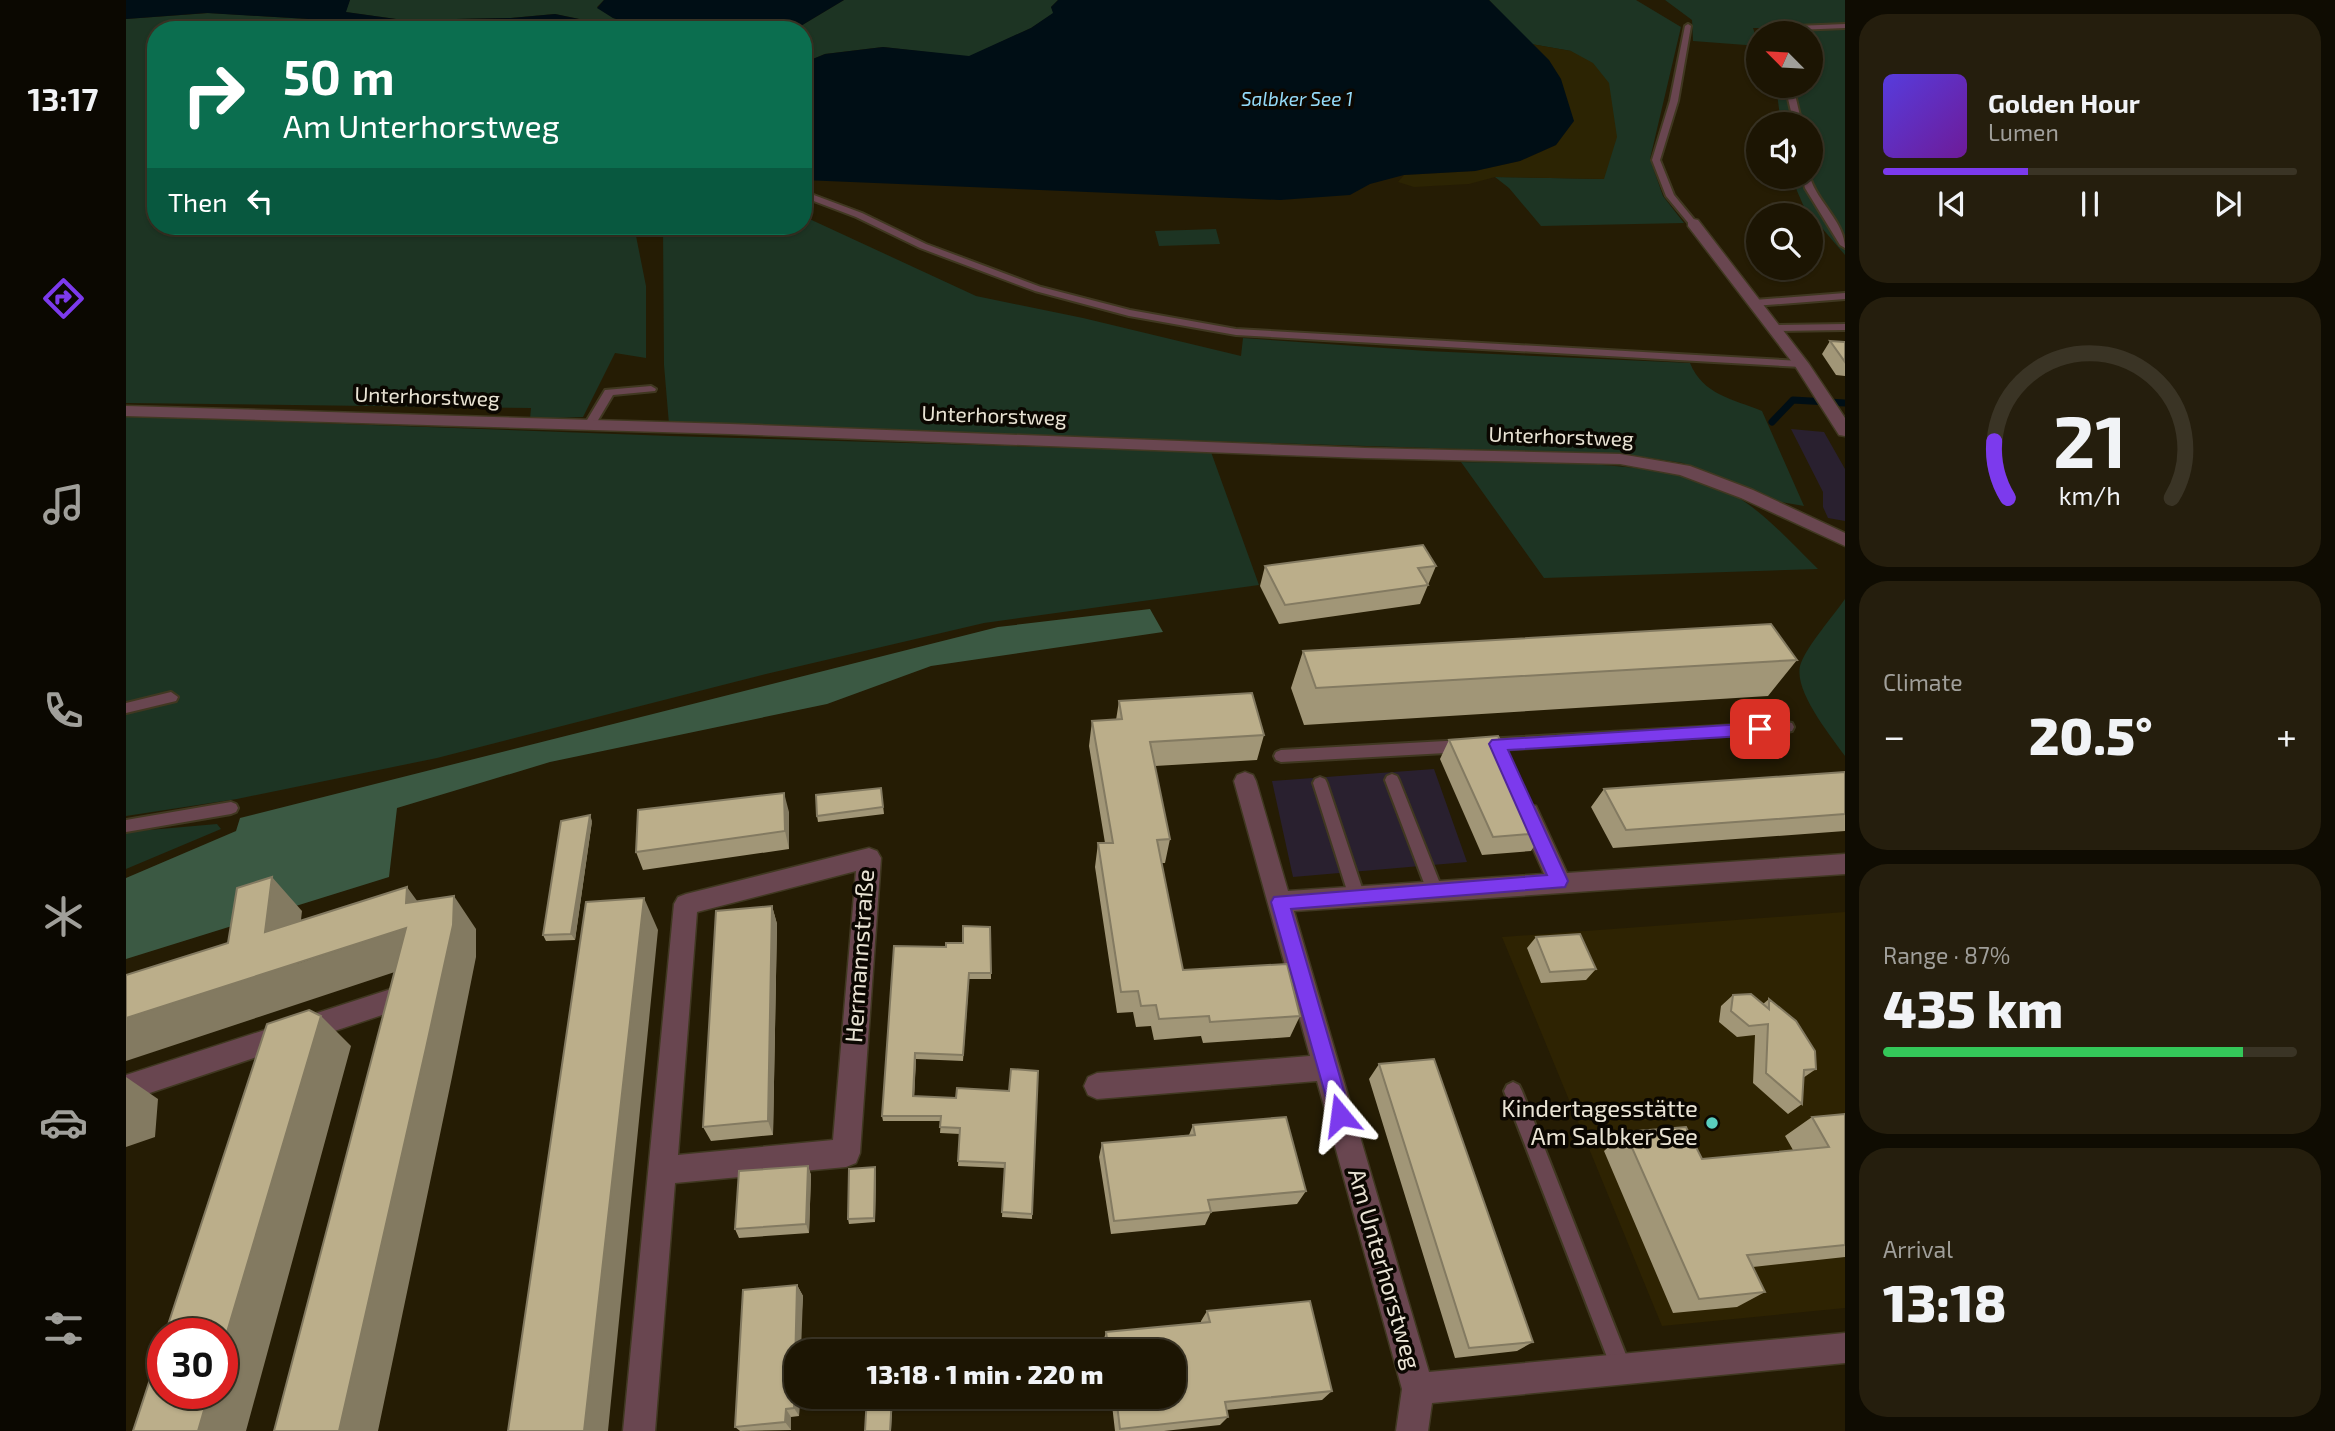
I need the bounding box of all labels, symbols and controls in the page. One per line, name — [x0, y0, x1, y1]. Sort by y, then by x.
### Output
north arrow — [1746, 21, 1824, 98]
map controls — [1746, 21, 1823, 280]
text: 50 m — [283, 46, 395, 105]
icon: right — [168, 49, 259, 140]
text: 13:17 — [28, 79, 98, 117]
water label: Salbker See 1 — [1241, 87, 1353, 110]
text: Golden Hour — [1988, 87, 2140, 118]
text: Am Unterhorstweg — [283, 106, 560, 144]
button: sound — [1746, 112, 1823, 189]
text: Lumen — [1988, 118, 2059, 146]
icon: left — [241, 182, 279, 220]
icon: previous — [1933, 185, 1971, 223]
icon: pause — [2071, 185, 2109, 223]
icon: next — [2209, 185, 2247, 223]
text: Then — [168, 186, 227, 217]
button: search — [1746, 203, 1823, 280]
icon: directions — [39, 274, 88, 323]
street label: Unterhorstweg — [354, 380, 500, 411]
text: 21 — [2053, 396, 2127, 484]
street label: Unterhorstweg — [921, 399, 1067, 430]
street label: Unterhorstweg — [1488, 420, 1634, 451]
icon: music — [39, 480, 88, 529]
text: km/h — [2059, 480, 2121, 510]
text: Climate — [1883, 668, 1963, 696]
icon: phone — [39, 686, 88, 735]
pin — [1730, 699, 1790, 759]
text: 20.5° — [2029, 703, 2153, 765]
icon: arrive — [1741, 710, 1779, 748]
text: − — [1883, 712, 1905, 758]
text: + — [2276, 712, 2297, 758]
street label: Hermannstraße — [838, 868, 879, 1044]
icon: climate — [39, 892, 88, 941]
text: Range · 87% — [1883, 941, 2010, 969]
text: 435 km — [1883, 976, 2063, 1038]
position arrow — [1303, 1078, 1377, 1152]
place label: Kindertagesstätte Am Salbker See — [1501, 1093, 1698, 1150]
icon: car — [39, 1098, 88, 1147]
marker: Kindertagesstätte Am Salbker See — [1704, 1115, 1720, 1131]
street label: Am Unterhorstweg — [1343, 1165, 1428, 1372]
text: Arrival — [1883, 1235, 1953, 1263]
text: 13:18 — [1883, 1270, 2007, 1332]
icon: filters — [39, 1304, 88, 1353]
speed limit sign: 30 — [147, 1318, 238, 1409]
text: 13:18 · 1 min · 220 m — [866, 1358, 1104, 1389]

